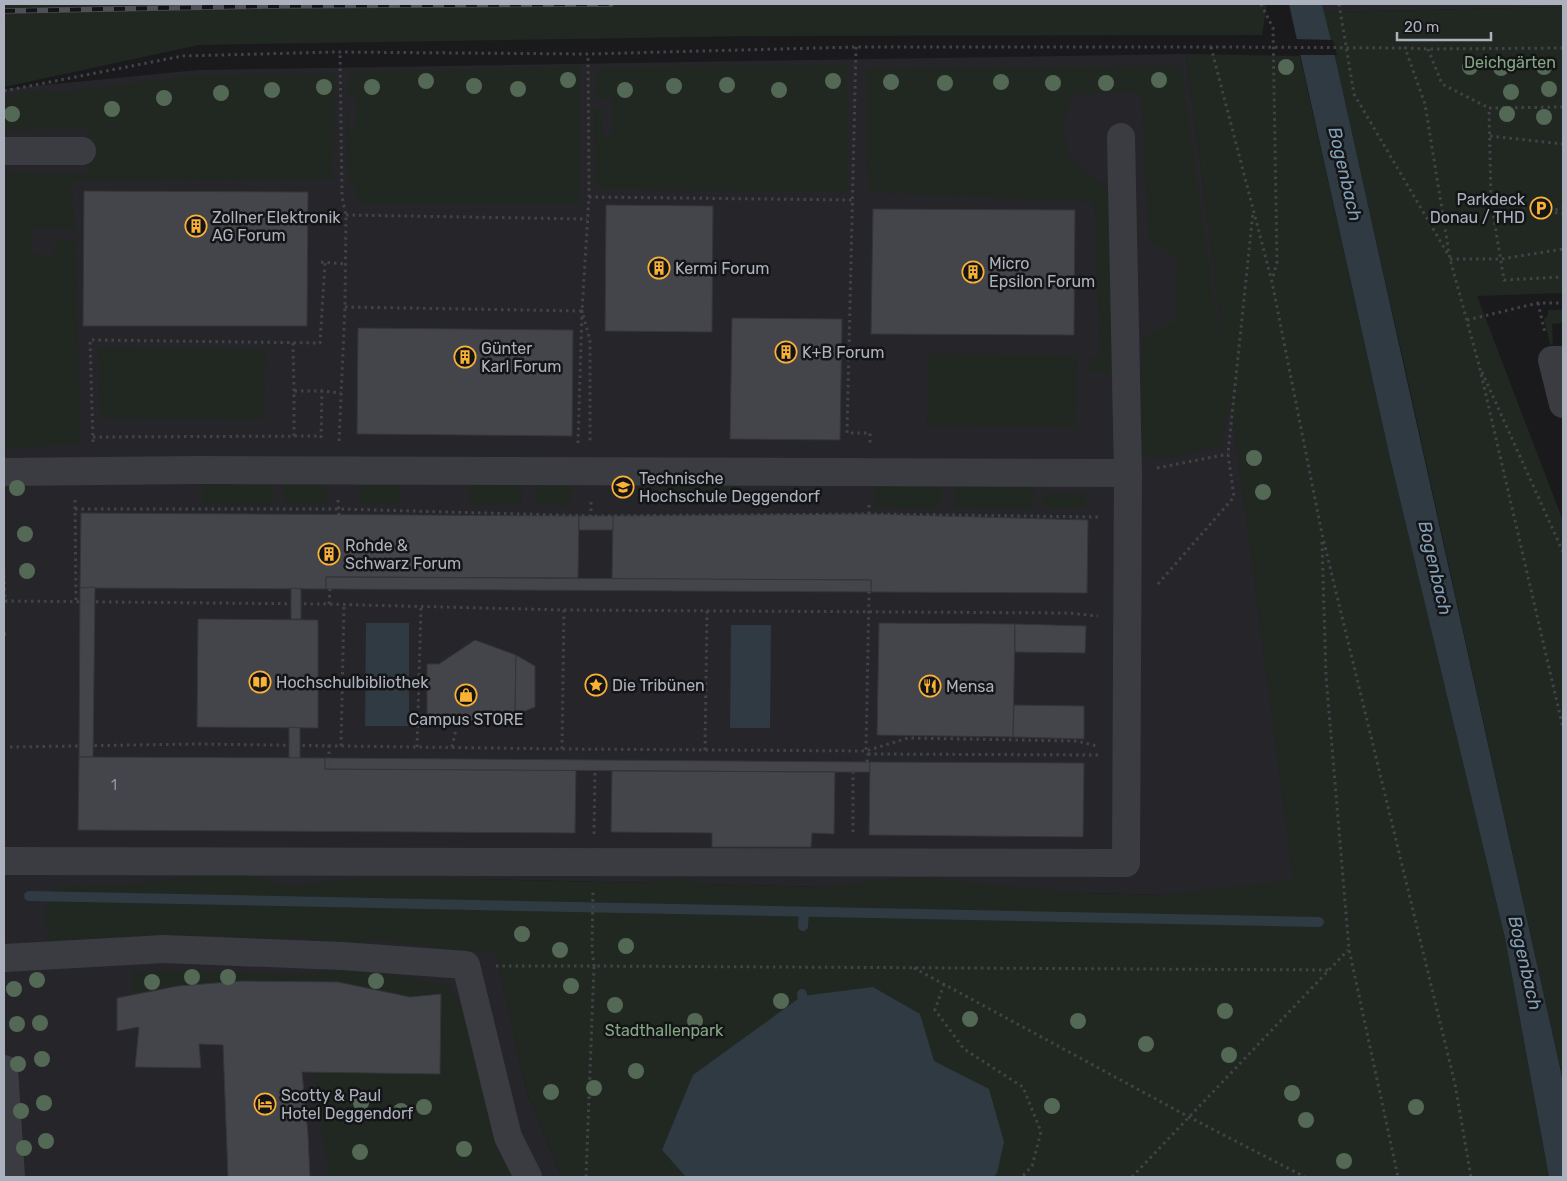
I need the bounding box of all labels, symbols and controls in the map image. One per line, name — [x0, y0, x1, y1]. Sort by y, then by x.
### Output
scale bar — [1397, 10, 1491, 42]
text: 20 m — [1404, 18, 1439, 36]
park label: Deichgärten — [1464, 53, 1556, 72]
water label: Bogenbach — [1323, 125, 1367, 223]
place label: Parkdeck Donau / THD — [1430, 190, 1526, 227]
parking icon: Parkdeck Donau / THD — [1529, 196, 1553, 220]
place label: Zollner Elektronik AG Forum — [212, 208, 341, 245]
building icon: Zollner Elektronik AG Forum — [184, 214, 208, 238]
place label: Micro Epsilon Forum — [989, 254, 1095, 291]
building icon: Kermi Forum — [647, 256, 671, 280]
place label: Kermi Forum — [675, 259, 769, 278]
building icon: Micro Epsilon Forum — [961, 260, 985, 284]
place label: Günter Karl Forum — [481, 339, 562, 376]
building icon: K+B Forum — [774, 340, 798, 364]
place label: K+B Forum — [802, 343, 884, 362]
building icon: Günter Karl Forum — [453, 345, 477, 369]
place label: Technische Hochschule Deggendorf — [639, 469, 821, 506]
school or university icon: Technische Hochschule Deggendorf — [611, 475, 635, 499]
water label: Bogenbach — [1413, 519, 1457, 617]
place label: Rohde & Schwarz Forum — [345, 536, 461, 573]
building icon: Rohde & Schwarz Forum — [317, 542, 341, 566]
library icon: Hochschulbibliothek — [248, 670, 272, 694]
place label: Hochschulbibliothek — [276, 673, 429, 692]
place icon: Die Tribünen — [584, 673, 608, 697]
restaurant icon: Mensa — [918, 674, 942, 698]
place label: Die Tribünen — [612, 676, 705, 695]
place label: Mensa — [946, 677, 994, 696]
shop icon: Campus STORE — [454, 683, 478, 707]
place label: Campus STORE — [409, 710, 523, 729]
house number: 1 — [111, 777, 117, 794]
water label: Bogenbach — [1503, 914, 1547, 1012]
park label: Stadthallenpark — [605, 1021, 724, 1040]
place label: Scotty & Paul Hotel Deggendorf — [281, 1086, 414, 1123]
hotel icon: Scotty & Paul Hotel Deggendorf — [253, 1092, 277, 1116]

